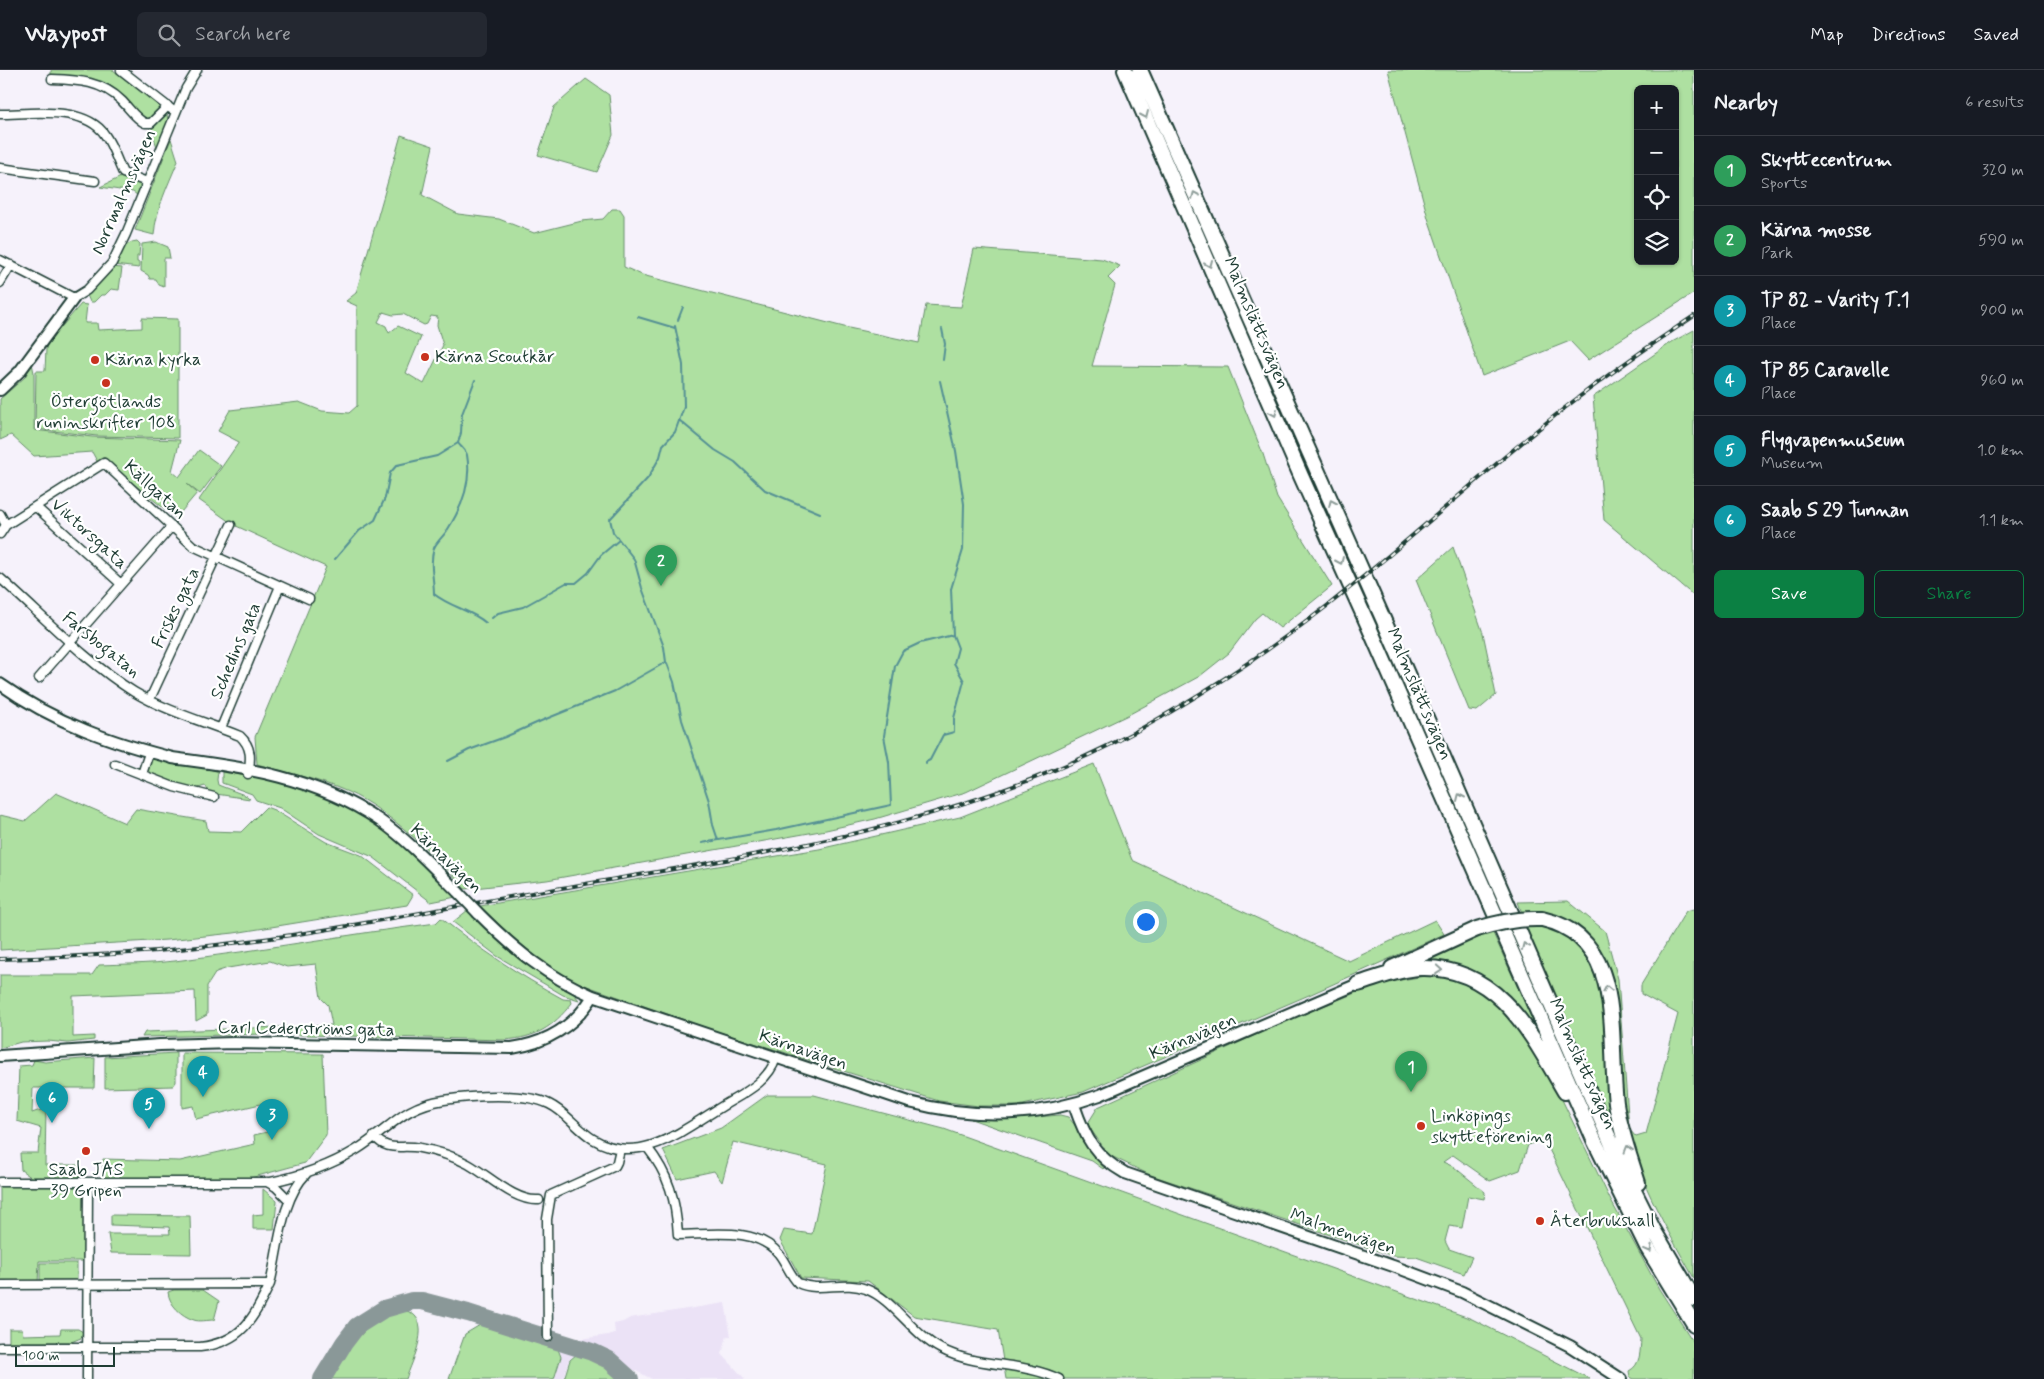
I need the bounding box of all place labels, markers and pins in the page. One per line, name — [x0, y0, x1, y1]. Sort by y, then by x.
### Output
place label: Kärna Scoutkår — [435, 345, 555, 369]
place label: Kärna kyrka — [105, 348, 201, 372]
marker: Kärna Scoutkår — [419, 351, 431, 363]
marker: Kärna kyrka — [89, 354, 101, 366]
marker: Östergötlands runinskrifter 108 — [100, 377, 112, 389]
place label: Östergötlands runinskrifter 108 — [37, 390, 175, 435]
pin: 2 — [645, 545, 677, 586]
pin: 1 — [1395, 1051, 1427, 1092]
pin: 4 — [187, 1056, 219, 1097]
pin: 6 — [36, 1082, 68, 1123]
pin: 5 — [133, 1088, 165, 1129]
pin: 3 — [256, 1099, 288, 1140]
place label: Linköpings skytteförening — [1431, 1104, 1552, 1149]
marker: Linköpings skytteförening — [1415, 1120, 1427, 1132]
marker: Saab JAS 39 Gripen — [80, 1145, 92, 1157]
place label: Saab JAS 39 Gripen — [48, 1158, 124, 1203]
place label: Återbrukshall — [1550, 1209, 1655, 1233]
marker: Återbrukshall — [1534, 1215, 1546, 1227]

